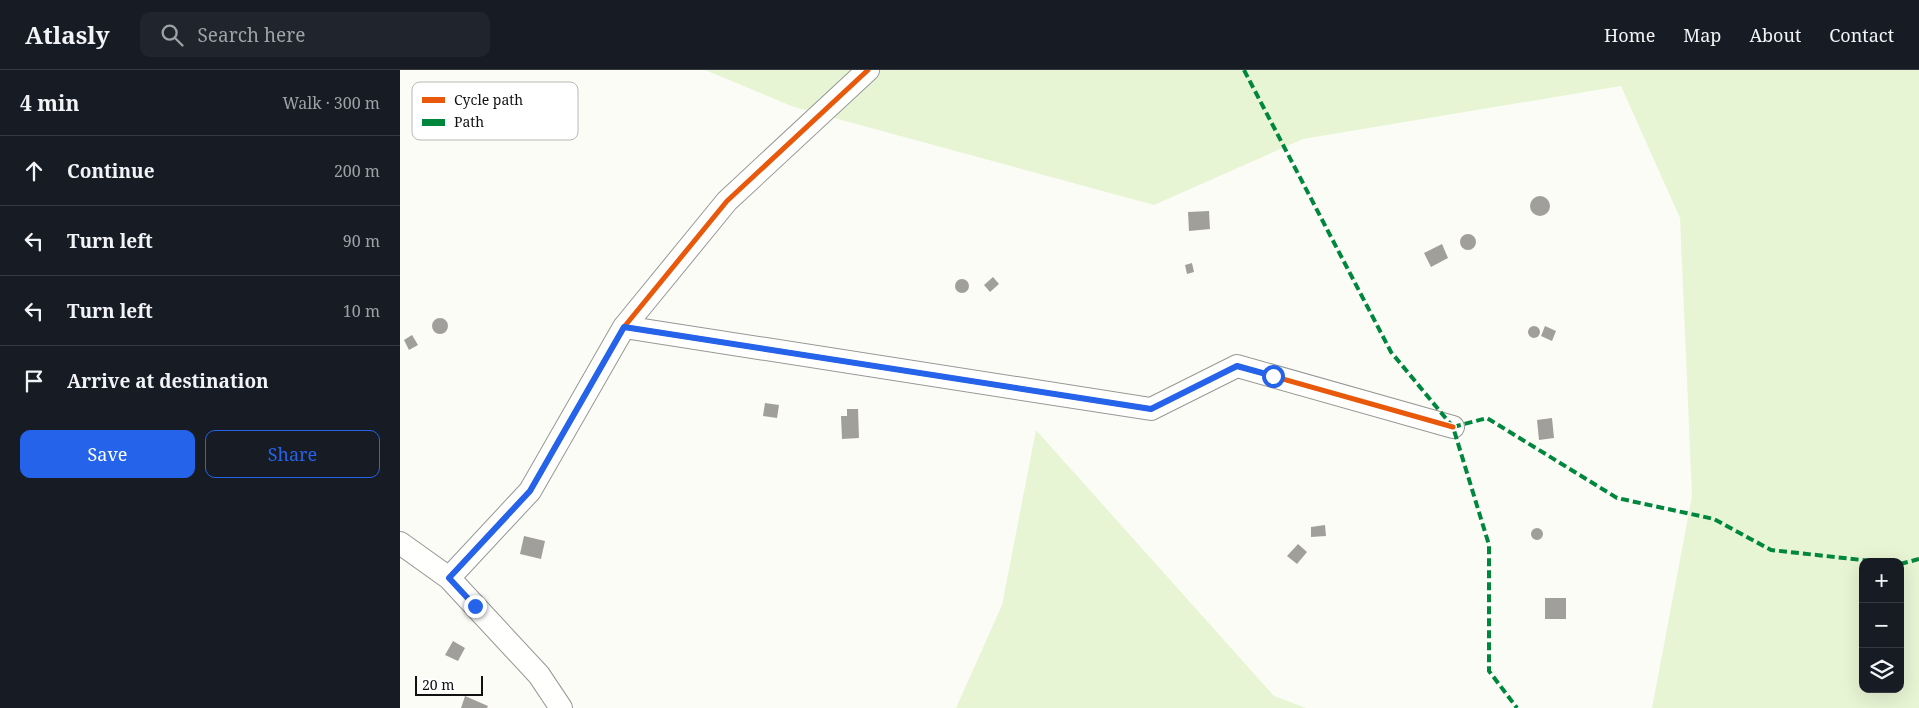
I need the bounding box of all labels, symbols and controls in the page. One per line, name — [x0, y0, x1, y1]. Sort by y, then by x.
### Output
search box — [140, 12, 490, 57]
text: Atlasly — [25, 18, 110, 51]
icon: search — [158, 21, 186, 49]
text: Search here — [198, 22, 305, 48]
text: Home — [1604, 23, 1655, 47]
text: Map — [1683, 23, 1721, 47]
text: About — [1749, 23, 1801, 47]
text: Contact — [1829, 23, 1894, 47]
legend — [412, 82, 578, 140]
text: 4 min — [20, 89, 79, 117]
text: Cycle path — [454, 90, 523, 109]
text: Walk · 300 m — [283, 92, 380, 114]
text: Path — [454, 112, 484, 131]
icon: ahead — [20, 157, 48, 185]
text: Continue — [67, 158, 155, 184]
text: 200 m — [334, 160, 380, 182]
icon: left — [20, 227, 48, 255]
text: Turn left — [67, 228, 153, 254]
text: 90 m — [343, 230, 380, 252]
icon: left — [20, 297, 48, 325]
text: Turn left — [67, 298, 153, 324]
text: 10 m — [343, 300, 380, 322]
route start — [1262, 365, 1285, 388]
icon: arrive — [20, 367, 48, 395]
text: Arrive at destination — [67, 368, 269, 394]
button: Save — [20, 430, 195, 478]
button: Share — [205, 430, 380, 478]
map controls — [1859, 558, 1904, 693]
button: + — [1859, 558, 1904, 603]
route end — [464, 595, 487, 618]
button: − — [1859, 603, 1904, 648]
button: layers — [1859, 648, 1904, 693]
scale bar — [415, 673, 482, 696]
text: 20 m — [422, 675, 455, 694]

